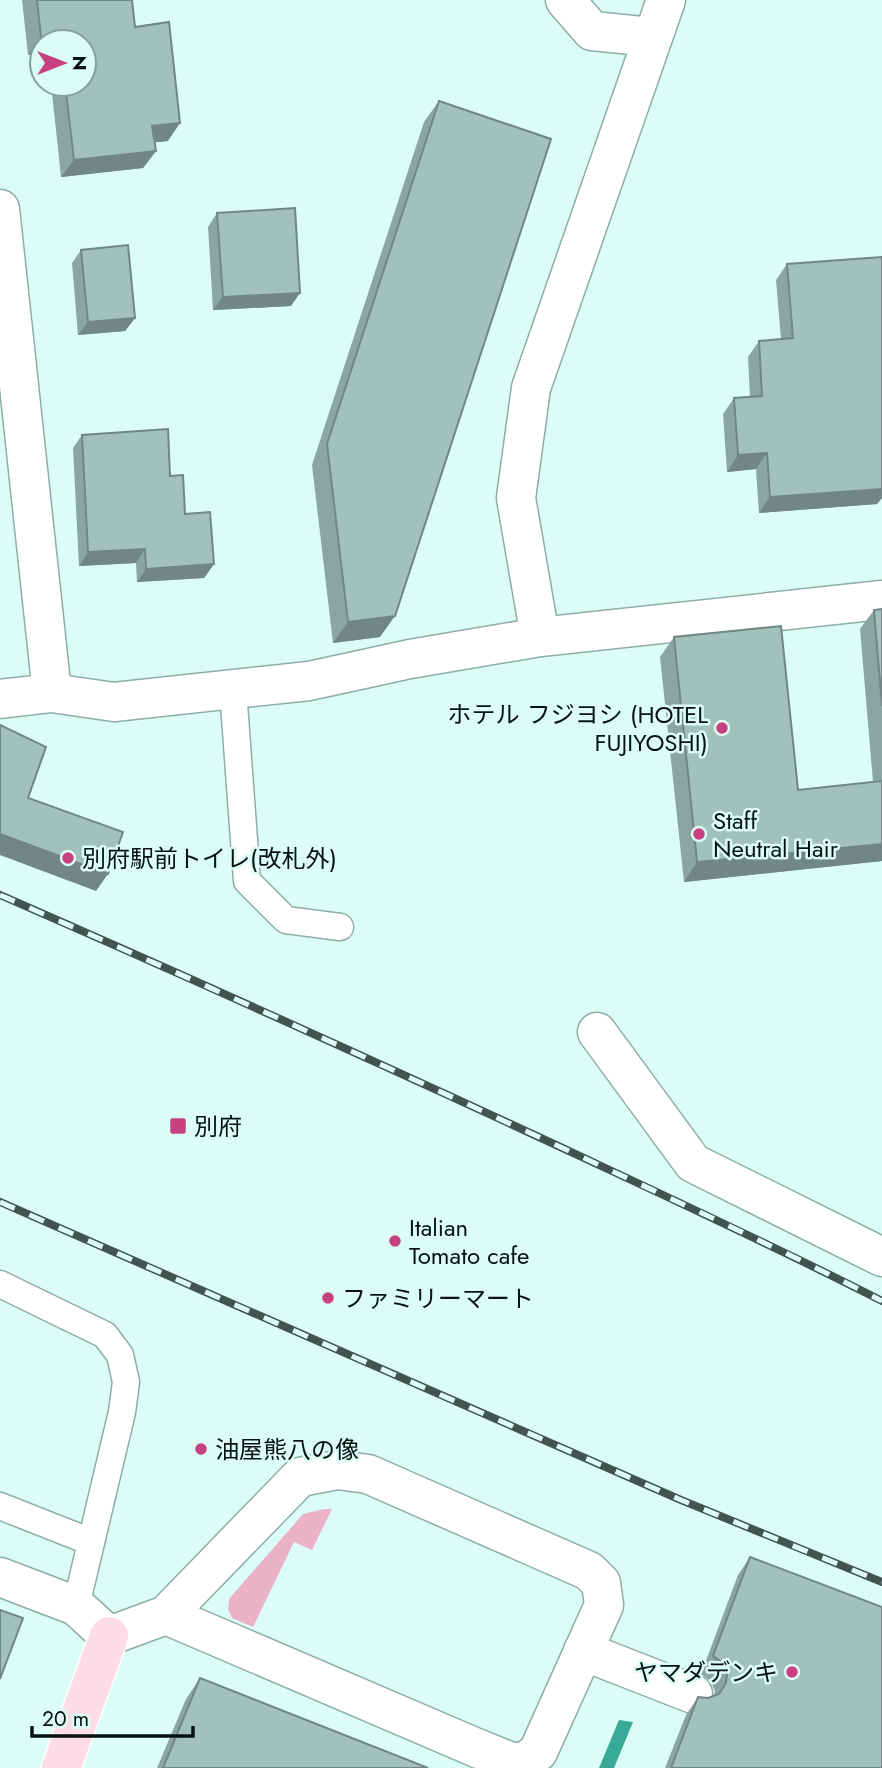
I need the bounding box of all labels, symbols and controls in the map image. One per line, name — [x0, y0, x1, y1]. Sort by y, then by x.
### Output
north arrow — [28, 28, 98, 98]
text: N — [66, 55, 93, 71]
place label: ホテル フジヨシ (HOTEL FUJIYOSHI) — [448, 697, 708, 760]
marker: ホテル フジヨシ (HOTEL FUJIYOSHI) — [714, 720, 730, 736]
place label: Staff Neutral Hair — [713, 803, 839, 866]
marker: Staff Neutral Hair — [691, 826, 707, 842]
place label: 別府駅前トイレ(改札外) — [82, 841, 337, 876]
marker: 別府駅前トイレ(改札外) — [60, 850, 76, 866]
place label: 別府 — [194, 1109, 242, 1144]
marker: 別府 — [168, 1116, 188, 1136]
place label: Italian Tomato cafe — [409, 1210, 529, 1273]
marker: Italian Tomato cafe — [387, 1233, 403, 1249]
place label: ファミリーマート — [342, 1281, 534, 1316]
marker: ファミリーマート — [320, 1290, 336, 1306]
place label: 油屋熊八の像 — [215, 1432, 359, 1467]
marker: 油屋熊八の像 — [193, 1441, 209, 1457]
place label: ヤマダデンキ — [634, 1655, 778, 1690]
marker: ヤマダデンキ — [784, 1664, 800, 1680]
scale bar — [32, 1694, 192, 1738]
text: 20 m — [42, 1704, 89, 1734]

